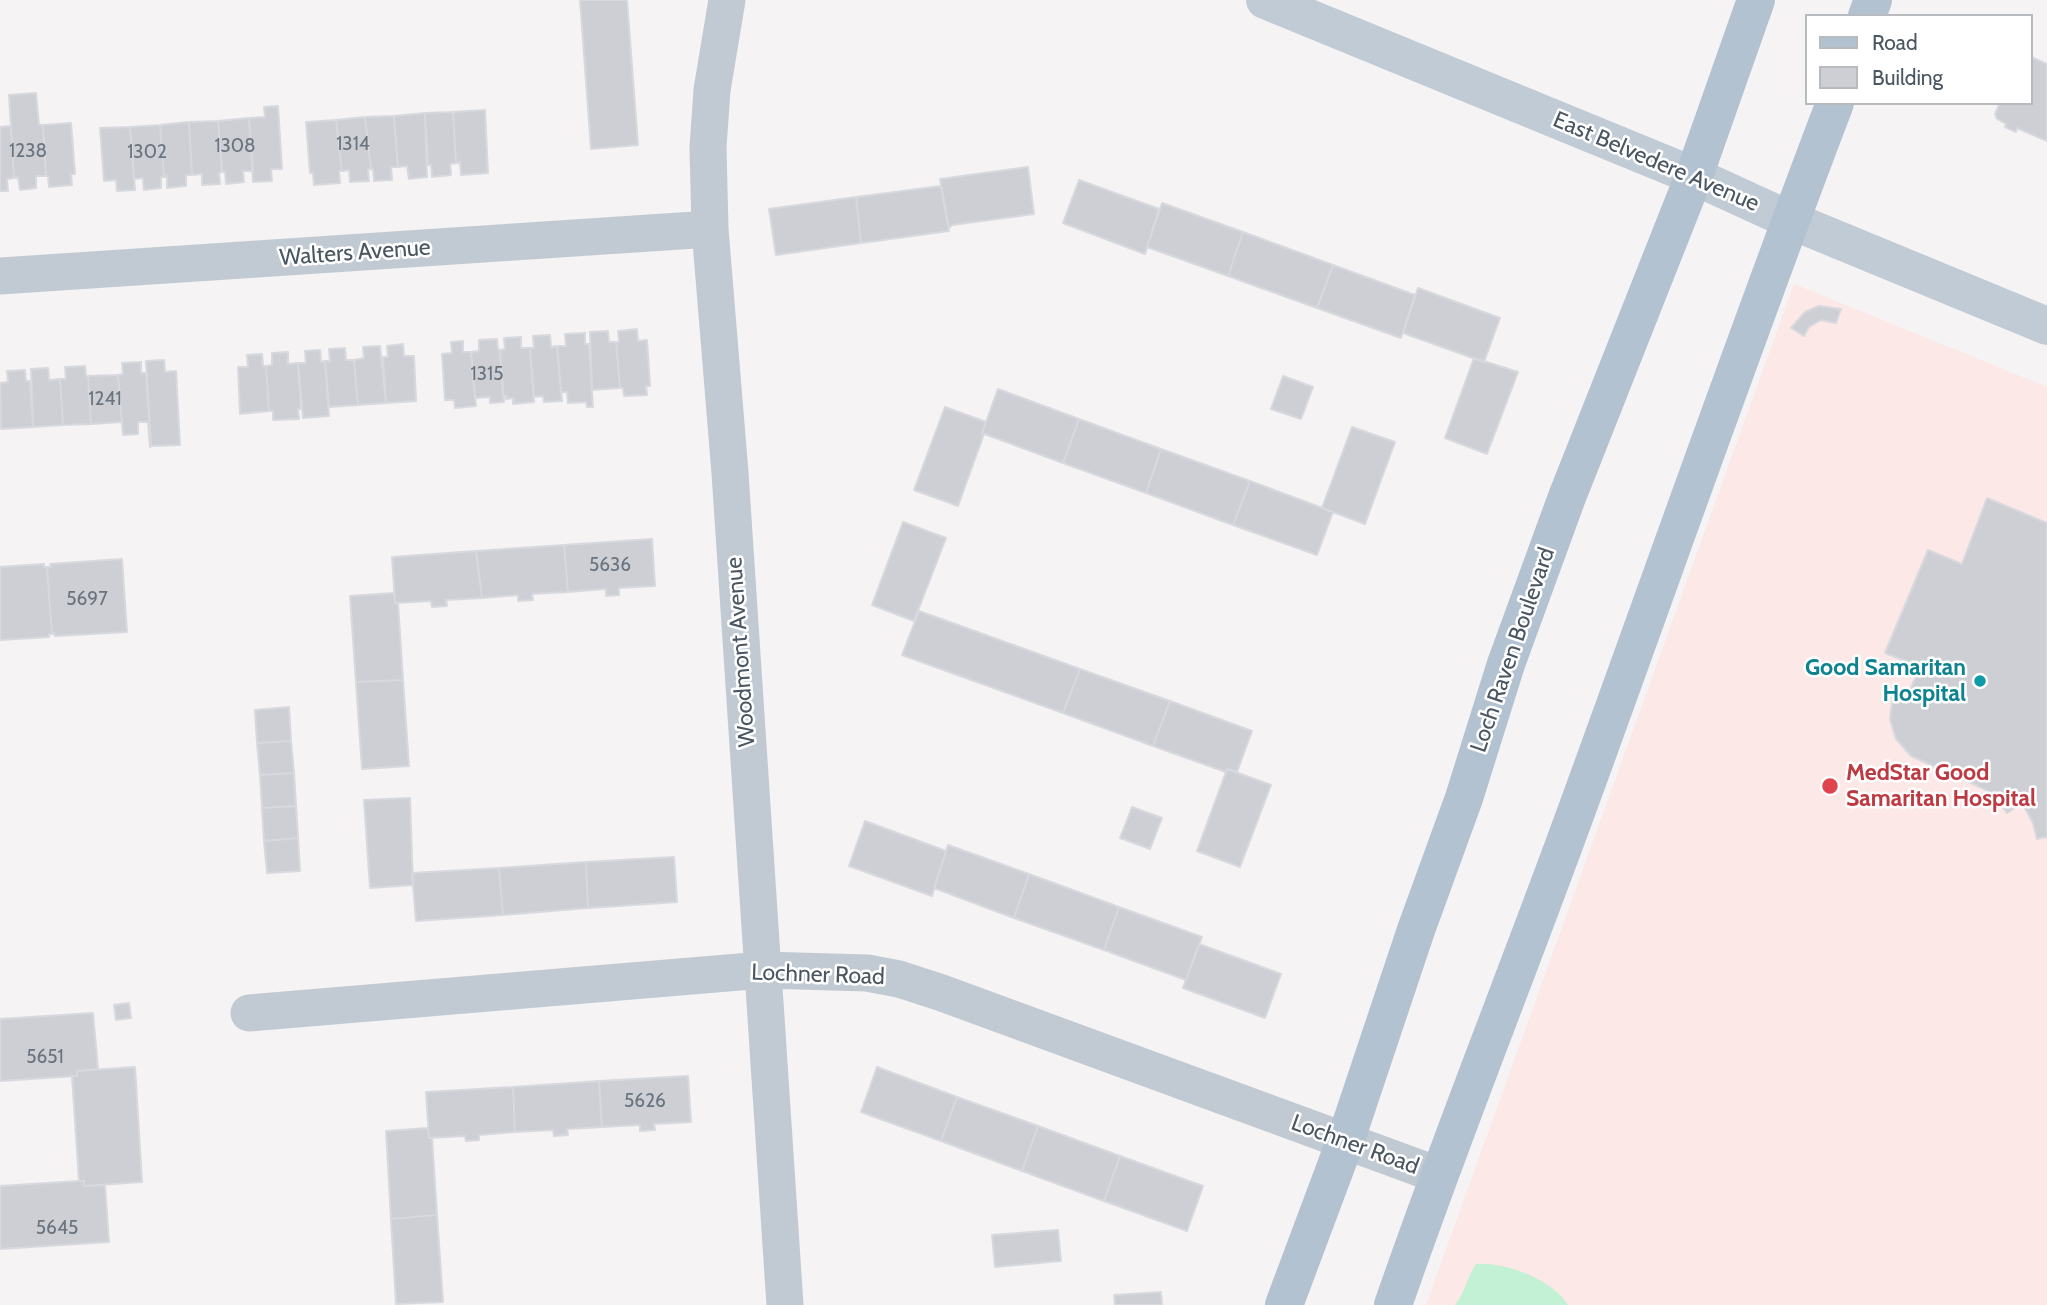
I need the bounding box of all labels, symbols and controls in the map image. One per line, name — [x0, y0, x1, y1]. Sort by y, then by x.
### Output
legend — [1806, 14, 2033, 105]
text: Road — [1872, 30, 1918, 55]
text: Building — [1872, 65, 1943, 90]
street label: East Belvedere Avenue — [1549, 106, 1763, 218]
house number: 1314 — [336, 133, 370, 155]
house number: 1308 — [214, 135, 256, 157]
house number: 1238 — [9, 140, 47, 162]
house number: 1302 — [127, 141, 167, 163]
street label: Walters Avenue — [278, 234, 432, 272]
house number: 1315 — [471, 363, 503, 385]
house number: 1241 — [88, 388, 122, 410]
street label: Loch Raven Boulevard — [1465, 544, 1561, 756]
house number: 5636 — [589, 554, 631, 576]
street label: Woodmont Avenue — [721, 556, 761, 748]
house number: 5697 — [66, 588, 108, 610]
place label: Good Samaritan Hospital — [1805, 654, 1966, 708]
marker: Good Samaritan Hospital — [1972, 673, 1988, 689]
place label: MedStar Good Samaritan Hospital — [1846, 759, 2036, 813]
marker: MedStar Good Samaritan Hospital — [1820, 776, 1840, 796]
street label: Lochner Road — [751, 959, 885, 991]
house number: 5651 — [26, 1046, 64, 1068]
house number: 5626 — [624, 1090, 666, 1112]
street label: Lochner Road — [1287, 1109, 1423, 1181]
house number: 5645 — [36, 1217, 78, 1239]

